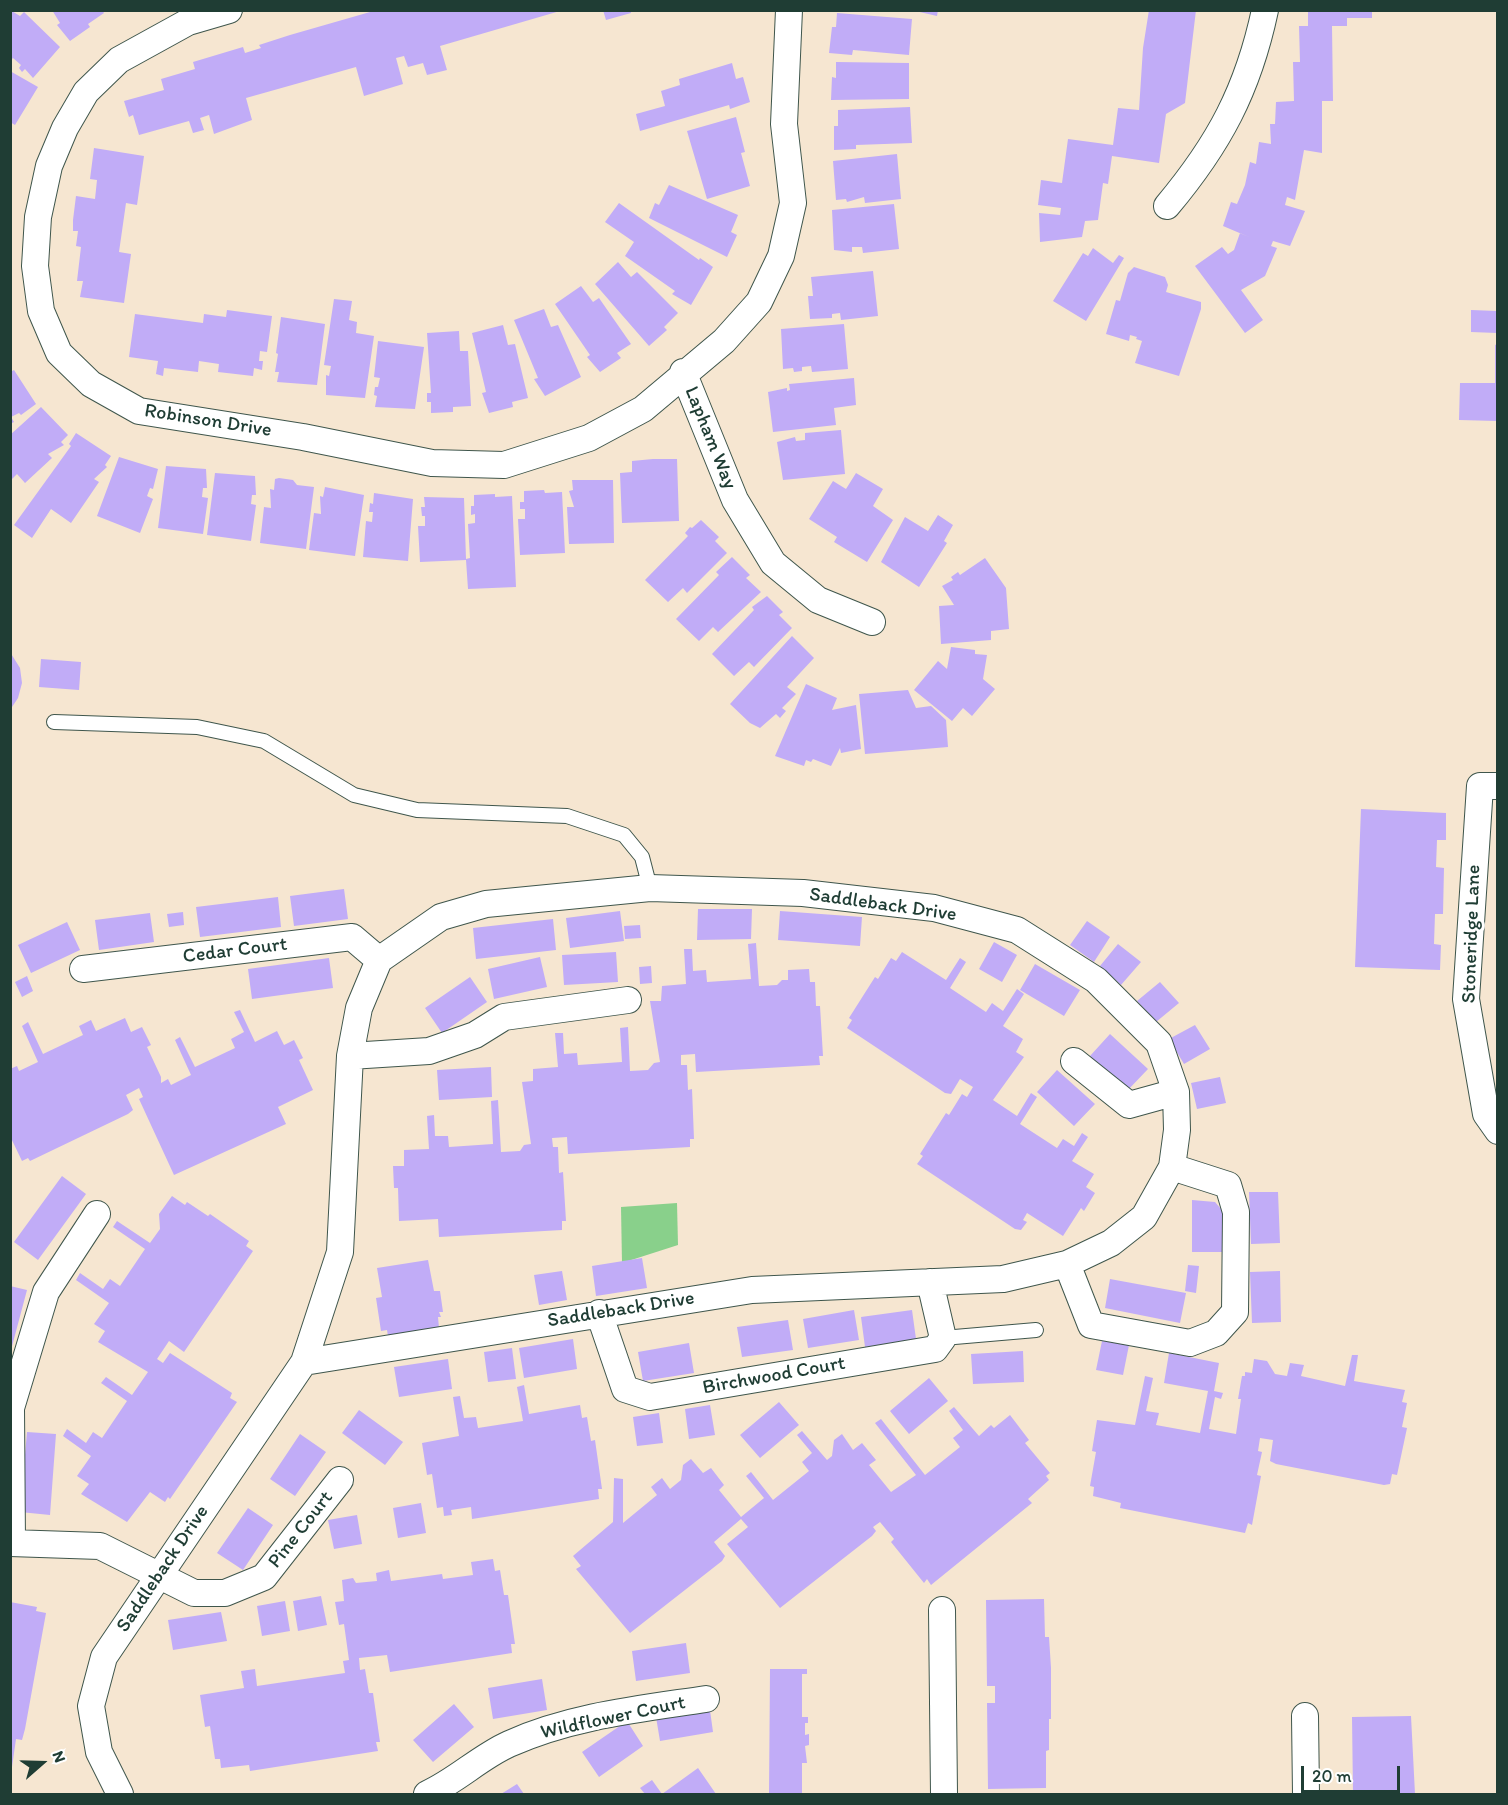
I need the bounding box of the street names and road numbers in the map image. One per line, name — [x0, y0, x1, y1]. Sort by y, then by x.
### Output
street label: Lapham Way — [679, 383, 741, 493]
street label: Robinson Drive — [143, 399, 273, 443]
street label: Stoneridge Lane — [1458, 864, 1486, 1004]
street label: Saddleback Drive — [808, 883, 958, 927]
street label: Cedar Court — [182, 933, 288, 969]
street label: Saddleback Drive — [546, 1287, 696, 1333]
street label: Birchwood Court — [701, 1352, 847, 1400]
street label: Pine Court — [263, 1487, 339, 1573]
street label: Saddleback Drive — [112, 1501, 214, 1637]
street label: Wildflower Court — [539, 1691, 687, 1745]

